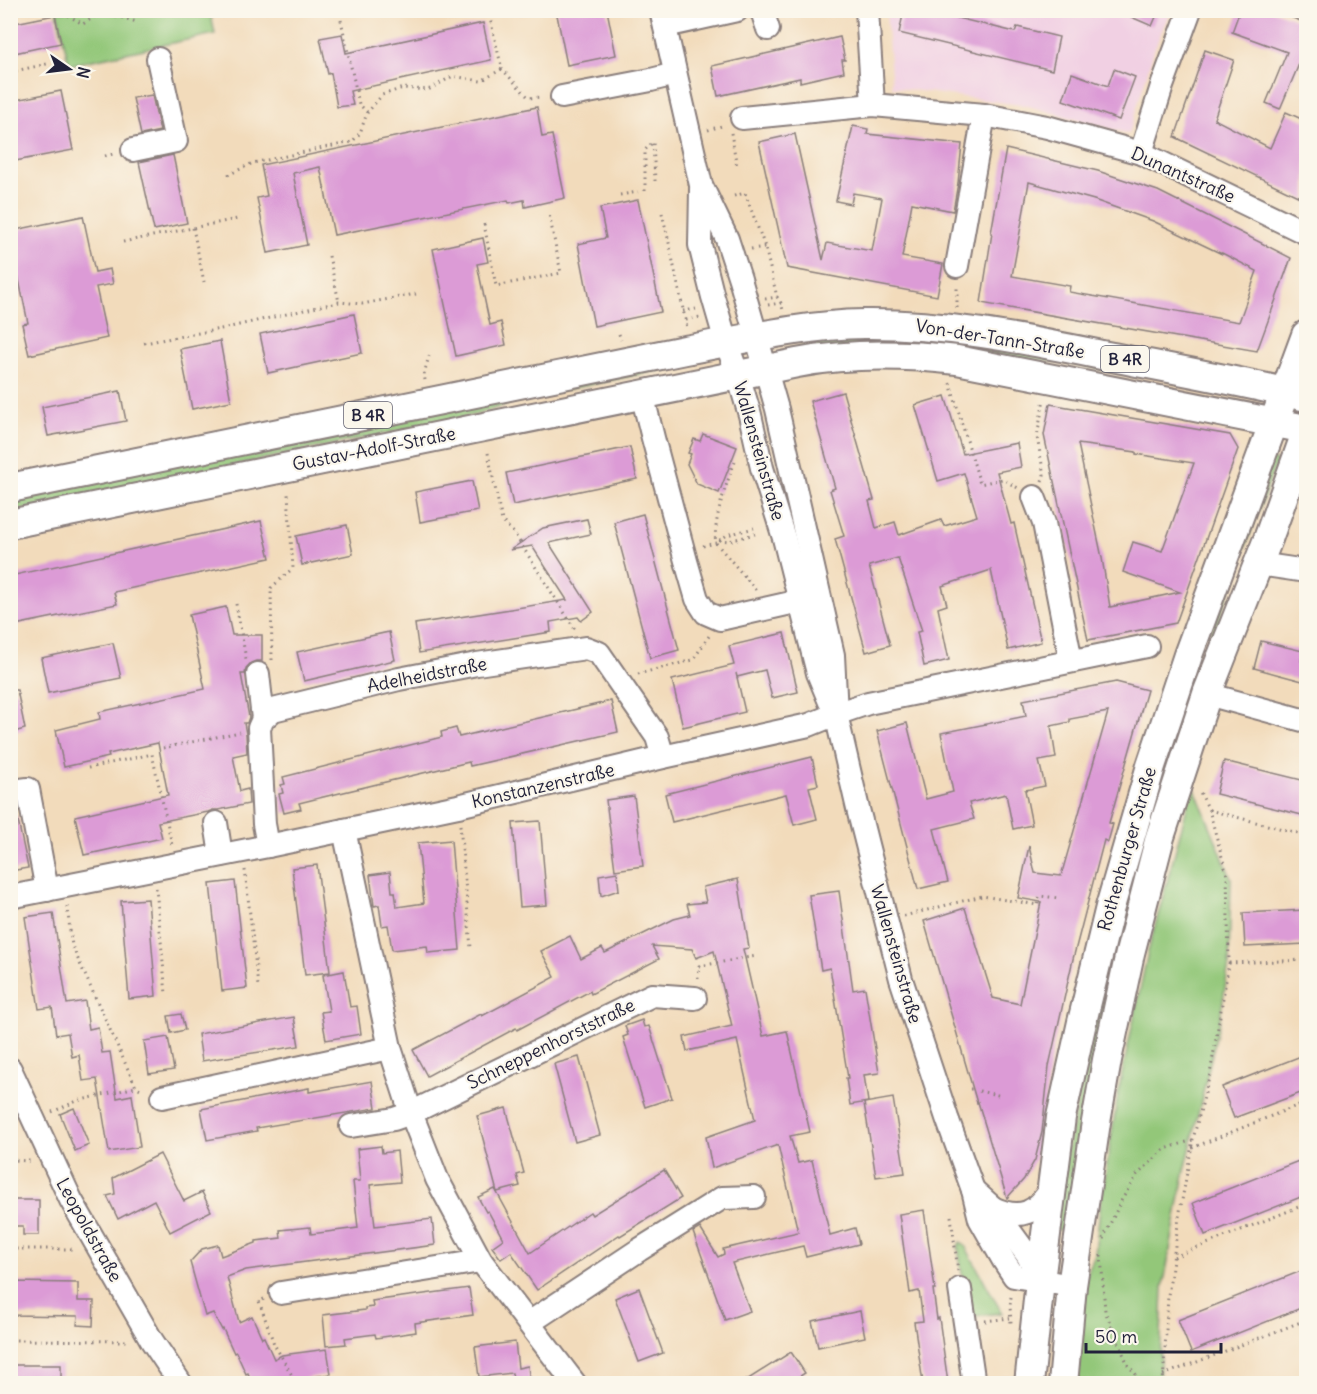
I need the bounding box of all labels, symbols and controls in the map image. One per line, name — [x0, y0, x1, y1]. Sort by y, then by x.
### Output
north arrow — [39, 39, 99, 99]
text: N — [73, 65, 95, 80]
street label: Dunantstraße — [1128, 141, 1239, 208]
street label: Von-der-Tann-Straße — [914, 314, 1086, 363]
road number: B 4R — [1101, 346, 1149, 372]
street label: Wallensteinstraße — [729, 379, 790, 523]
road number: B 4R — [344, 402, 392, 428]
street label: Gustav-Adolf-Straße — [290, 421, 457, 476]
street label: Adelheidstraße — [365, 652, 489, 697]
street label: Konstanzenstraße — [469, 758, 617, 813]
street label: Rothenburger Straße — [1092, 764, 1161, 934]
street label: Wallensteinstraße — [866, 882, 927, 1026]
street label: Schneppenhorststraße — [463, 993, 638, 1094]
street label: Leopoldstraße — [51, 1174, 127, 1286]
scale bar — [1086, 1316, 1221, 1354]
text: 50 m — [1095, 1325, 1137, 1348]

